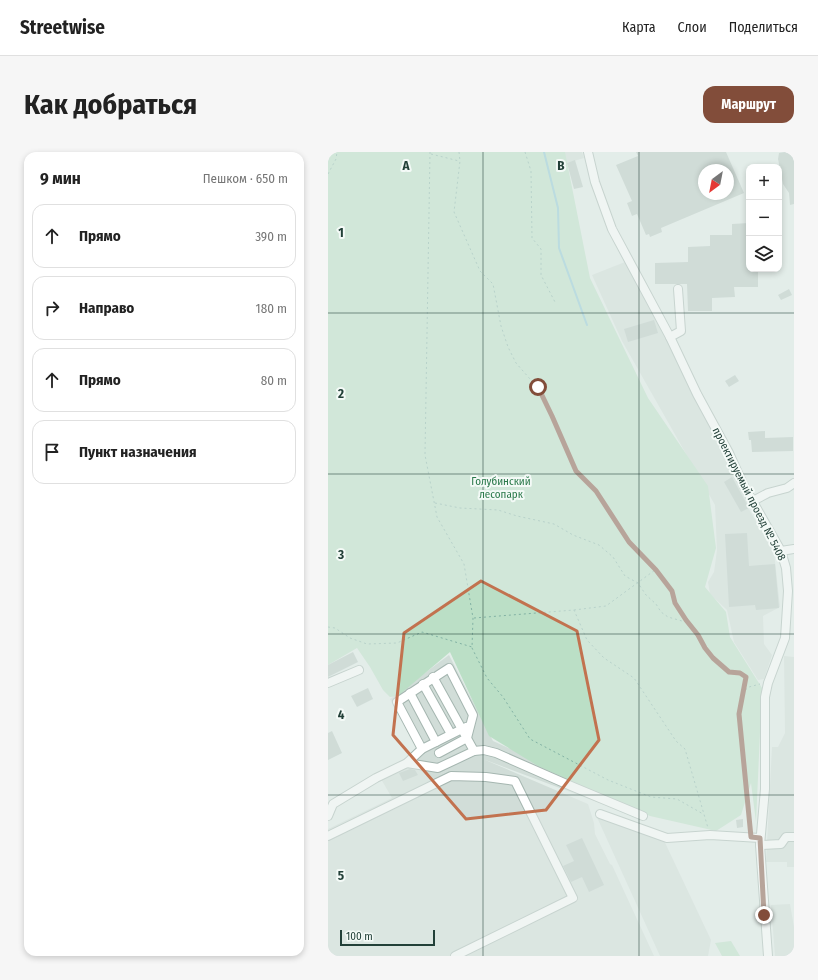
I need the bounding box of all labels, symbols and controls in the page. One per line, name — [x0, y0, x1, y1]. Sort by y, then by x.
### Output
text: Streetwise — [20, 16, 105, 39]
text: Карта — [622, 19, 656, 36]
text: Слои — [678, 19, 707, 36]
text: Поделиться — [729, 19, 798, 36]
button: Маршрут — [703, 86, 794, 123]
text: Как добраться — [24, 88, 197, 121]
text: A — [401, 158, 410, 173]
text: B — [557, 158, 565, 173]
north arrow — [698, 164, 734, 200]
map controls — [746, 164, 782, 272]
button: + — [746, 164, 782, 200]
text: 9 мин — [40, 168, 81, 189]
text: Пешком · 650 m — [203, 171, 288, 186]
button: − — [746, 200, 782, 236]
icon: ahead — [41, 225, 63, 247]
text: 1 — [338, 225, 344, 240]
text: Прямо — [79, 227, 121, 245]
text: 390 m — [255, 229, 287, 244]
button: layers — [746, 236, 782, 272]
icon: right — [41, 297, 63, 319]
text: Направо — [79, 299, 134, 317]
text: 180 m — [256, 301, 287, 316]
icon: ahead — [41, 369, 63, 391]
text: Прямо — [79, 371, 121, 389]
text: 80 m — [261, 373, 287, 388]
route start — [529, 378, 547, 396]
text: 2 — [337, 386, 344, 401]
street label: проектируемый проезд № 5408 — [710, 425, 789, 563]
icon: arrive — [41, 441, 63, 463]
text: Пункт назначения — [79, 443, 197, 461]
park label: Голубинский лесопарк — [471, 475, 531, 501]
text: 3 — [337, 547, 344, 562]
text: 4 — [338, 707, 345, 722]
text: 5 — [338, 868, 344, 883]
route end — [755, 906, 773, 924]
scale bar — [340, 928, 435, 947]
text: 100 m — [346, 930, 373, 943]

